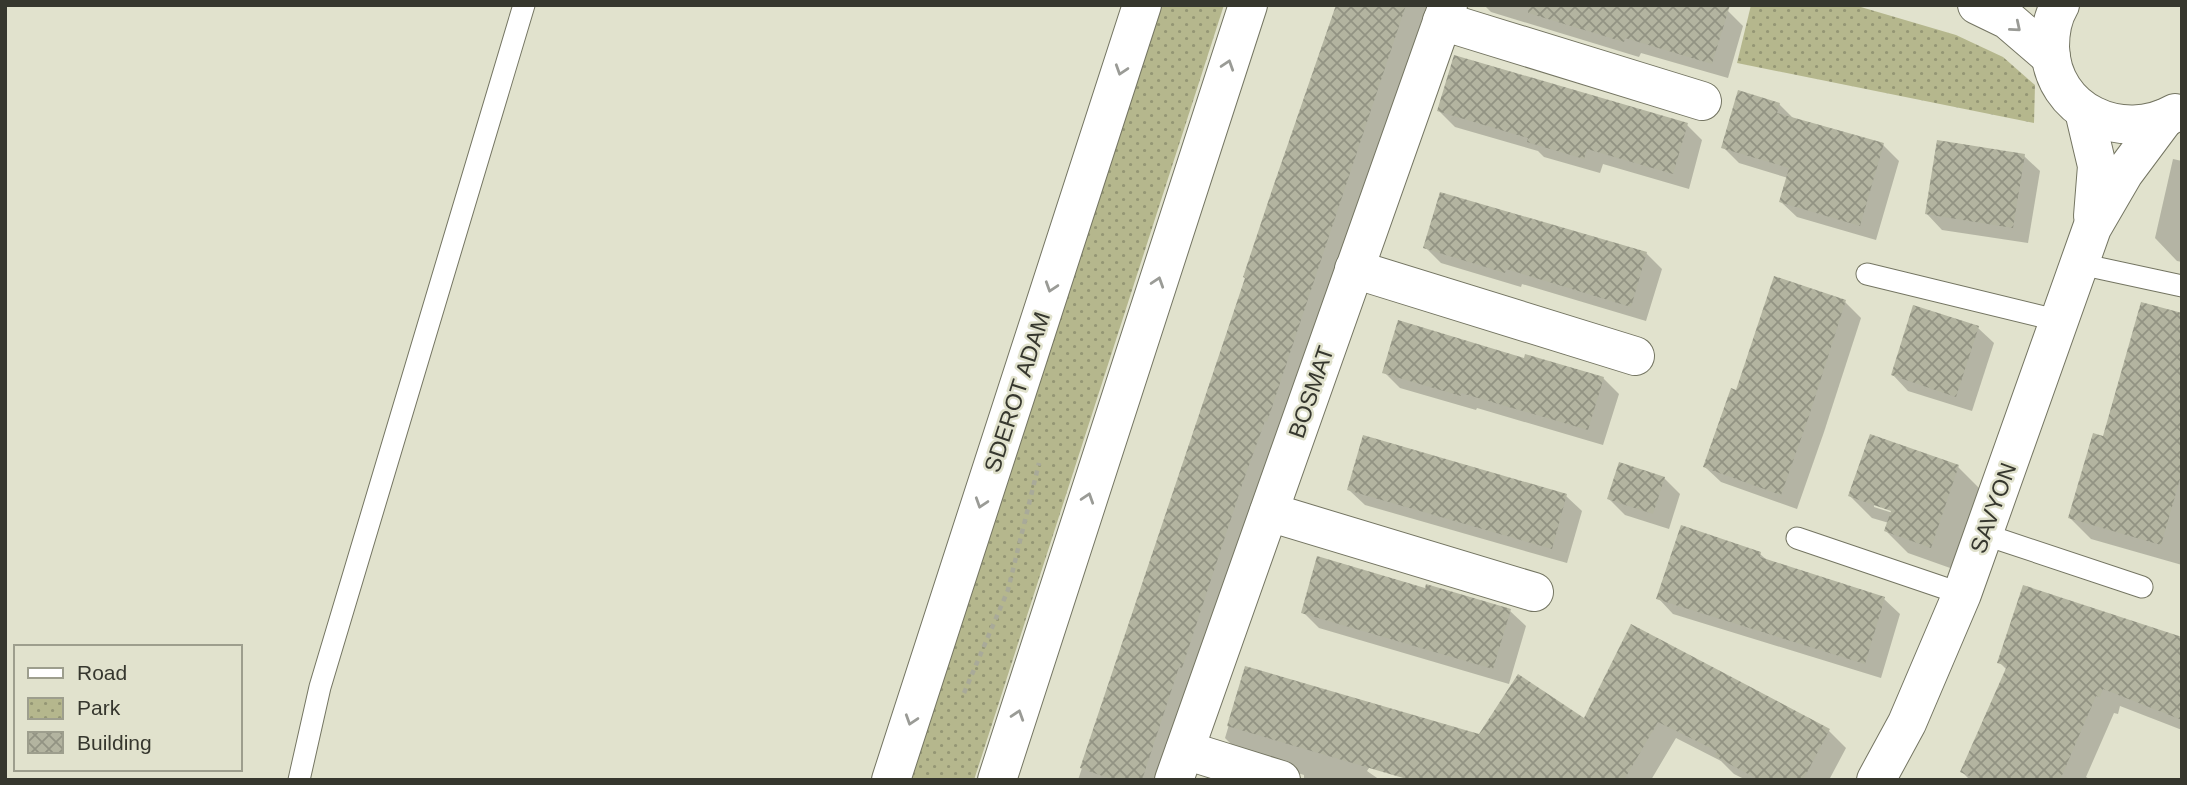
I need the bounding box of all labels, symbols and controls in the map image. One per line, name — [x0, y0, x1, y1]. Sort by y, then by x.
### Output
one-way arrow — [2008, 19, 2021, 31]
one-way arrow — [1220, 60, 1234, 72]
one-way arrow — [1115, 64, 1129, 76]
one-way arrow — [1150, 276, 1164, 288]
one-way arrow — [1045, 280, 1059, 292]
street label: SDEROT ADAM — [979, 309, 1055, 475]
street label: BOSMAT — [1283, 343, 1339, 441]
street label: SAVYON — [1965, 459, 2021, 557]
one-way arrow — [1080, 493, 1095, 505]
one-way arrow — [975, 496, 989, 509]
legend — [14, 645, 242, 771]
text: Road — [77, 661, 127, 684]
text: Park — [77, 696, 121, 719]
one-way arrow — [1010, 709, 1025, 721]
one-way arrow — [905, 713, 919, 725]
text: Building — [77, 731, 152, 754]

